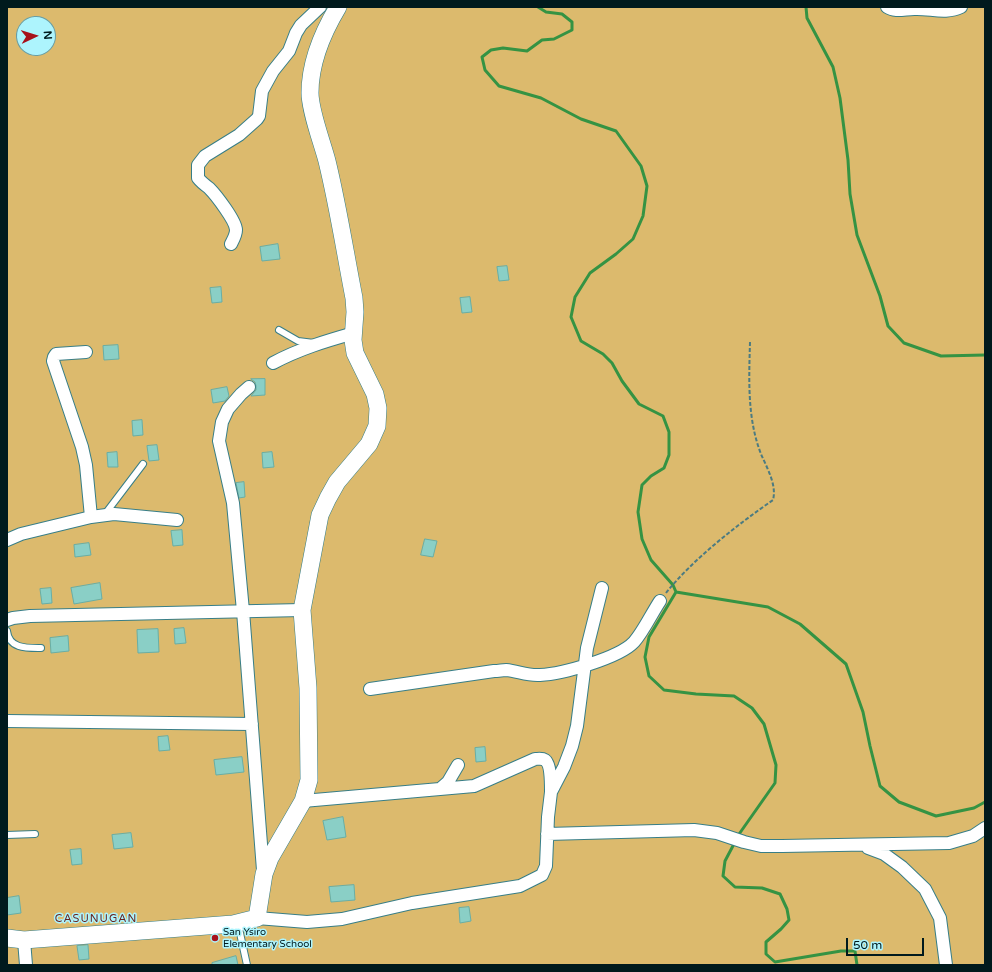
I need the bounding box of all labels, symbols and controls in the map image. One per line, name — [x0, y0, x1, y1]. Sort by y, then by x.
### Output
north arrow — [16, 16, 56, 56]
text: N — [41, 30, 54, 40]
district label: CASUNUGAN — [55, 912, 137, 926]
place label: San Ysiro Elementary School — [223, 926, 312, 950]
scale bar — [848, 930, 926, 956]
marker: San Ysiro Elementary School — [210, 933, 220, 943]
text: 50 m — [853, 938, 882, 952]

